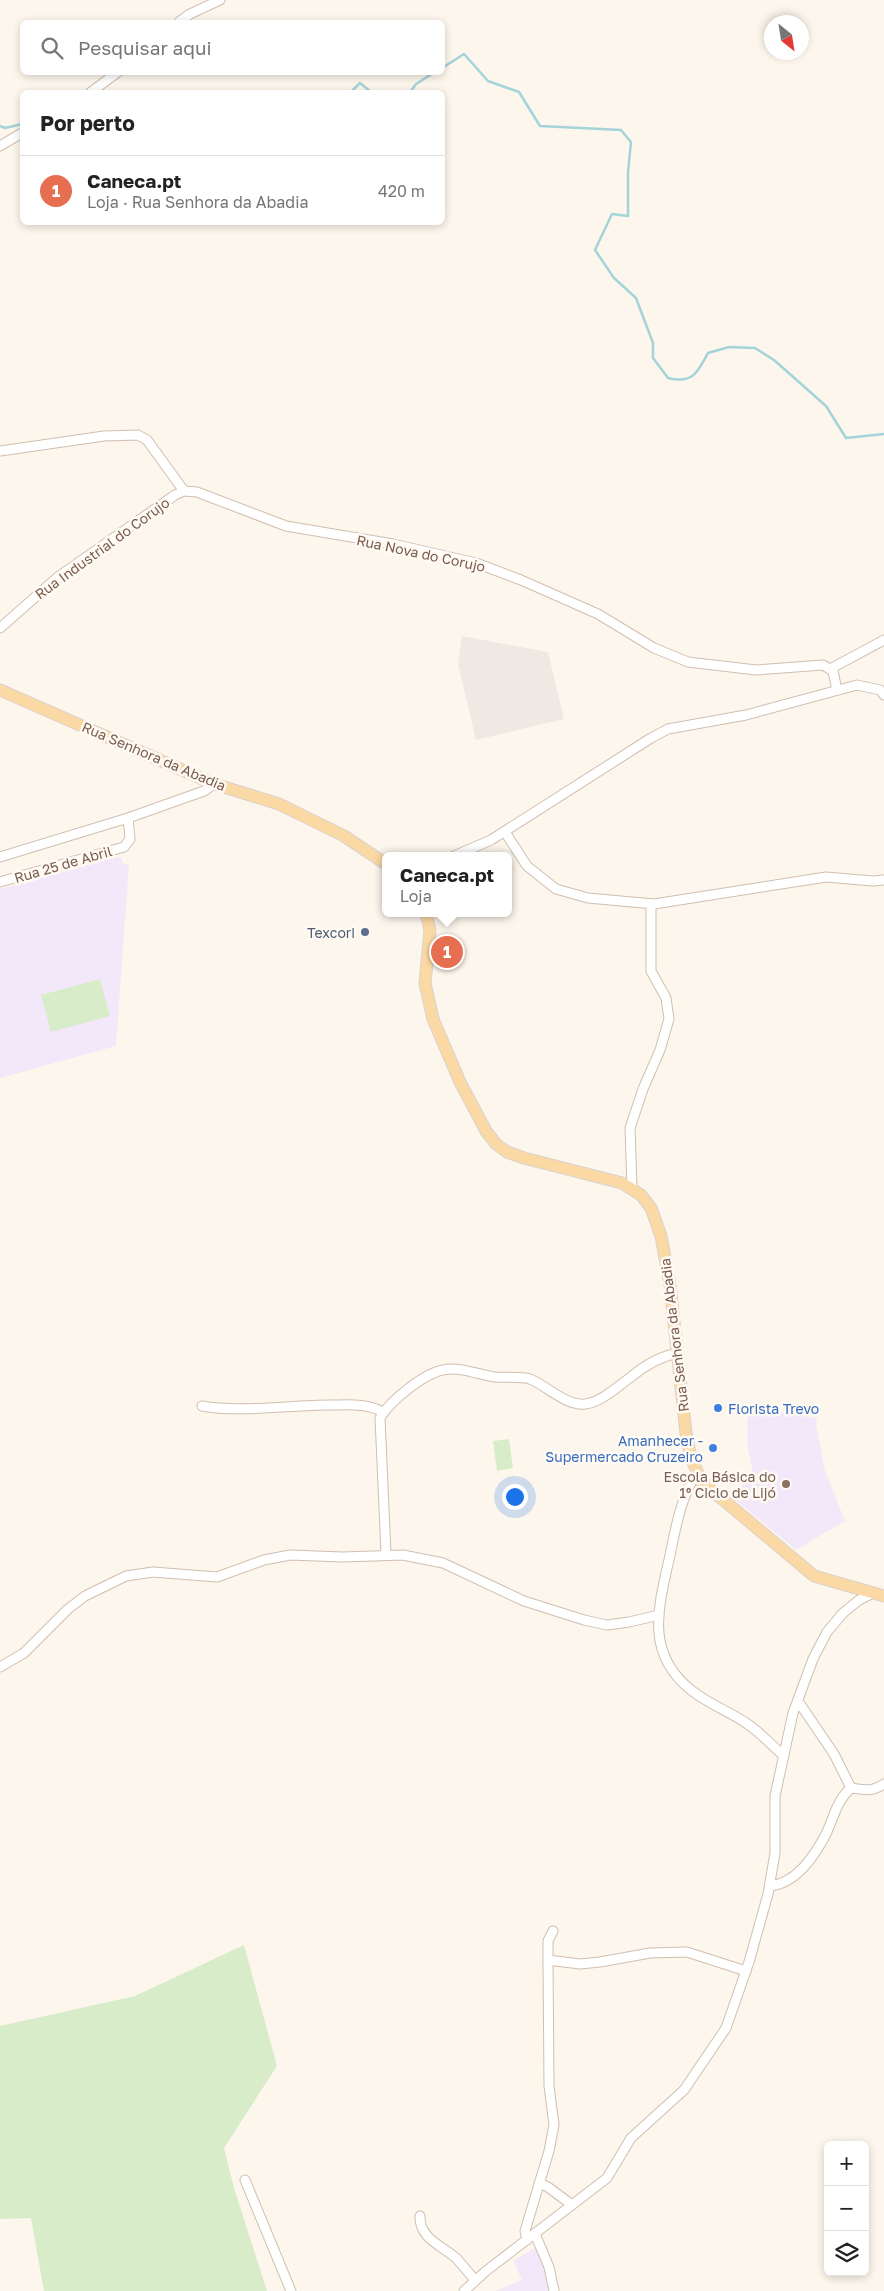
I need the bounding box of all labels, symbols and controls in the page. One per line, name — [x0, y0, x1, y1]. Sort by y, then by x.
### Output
north arrow — [764, 15, 809, 60]
search box — [20, 20, 445, 75]
icon: search — [38, 34, 66, 62]
text: Pesquisar aqui — [78, 36, 212, 59]
text: Por perto — [40, 110, 135, 136]
text: Caneca.pt — [87, 169, 181, 192]
text: 1 — [52, 181, 60, 201]
text: 420 m — [378, 181, 425, 201]
text: Loja · Rua Senhora da Abadia — [87, 192, 309, 212]
street label: Rua Industrial do Corujo — [32, 494, 172, 602]
street label: Rua Nova do Corujo — [355, 531, 487, 575]
street label: Rua Senhora da Abadia — [79, 718, 229, 794]
street label: Rua 25 de Abril — [12, 842, 114, 886]
popup — [382, 852, 512, 917]
text: Caneca.pt — [400, 863, 494, 886]
text: Loja — [400, 886, 432, 906]
place label: Texcori — [307, 924, 355, 941]
marker: Texcori — [359, 926, 371, 938]
pin: 1 — [431, 933, 463, 971]
street label: Rua Senhora da Abadia — [656, 1257, 692, 1413]
place label: Florista Trevo — [728, 1400, 819, 1417]
marker: Florista Trevo — [712, 1402, 724, 1414]
place label: Amanhecer - Supermercado Cruzeiro — [545, 1432, 703, 1465]
marker: Amanhecer - Supermercado Cruzeiro — [707, 1442, 719, 1454]
place label: Escola Básica do 1º Ciclo de Lijó — [664, 1468, 776, 1501]
marker: Escola Básica do 1º Ciclo de Lijó — [780, 1478, 792, 1490]
your location — [502, 1484, 528, 1510]
map controls — [824, 2141, 869, 2276]
button: + — [824, 2141, 869, 2186]
button: − — [824, 2186, 869, 2231]
button: layers — [824, 2231, 869, 2276]

